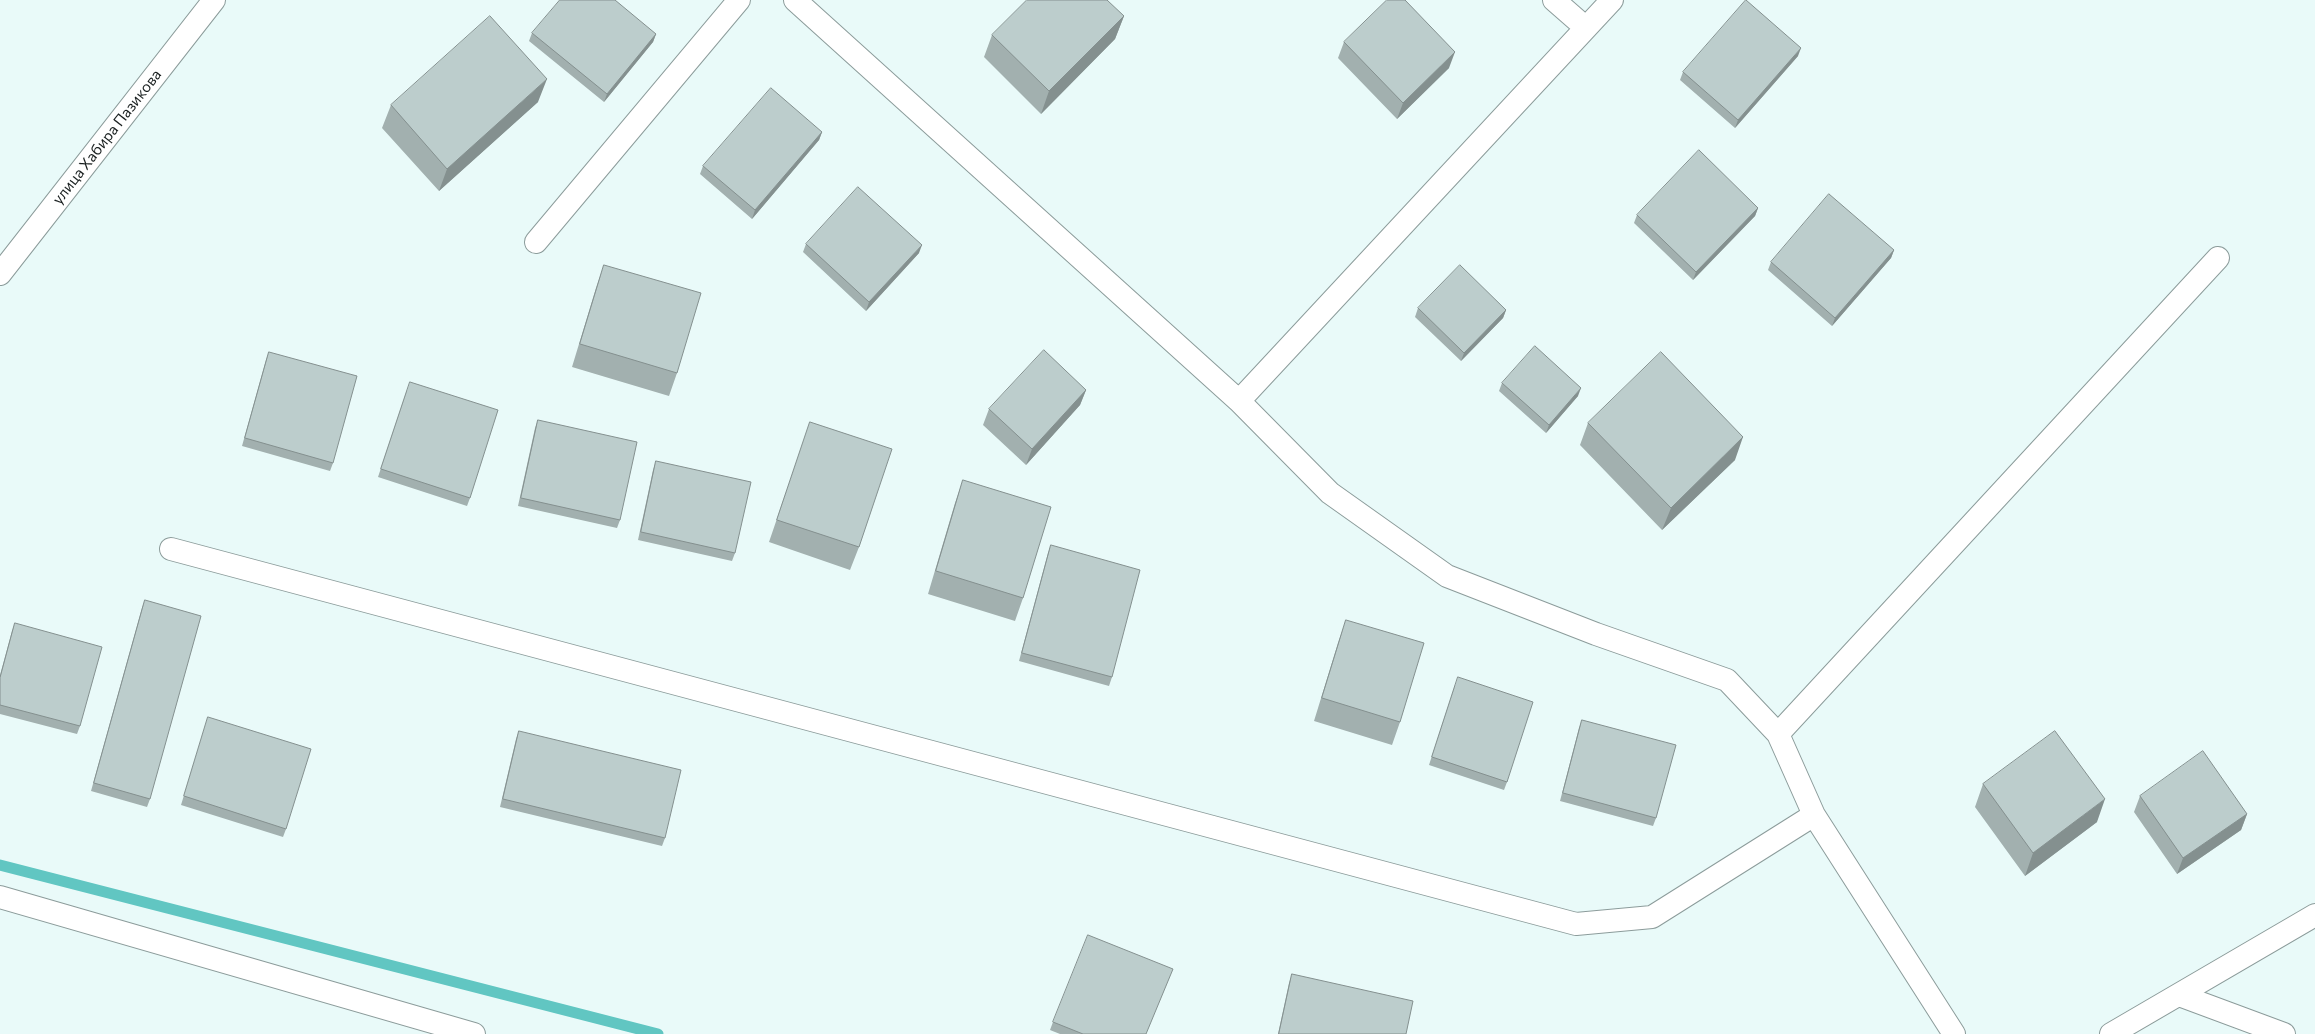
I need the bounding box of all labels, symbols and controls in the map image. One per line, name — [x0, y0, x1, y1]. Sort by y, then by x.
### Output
street label: улица Хабира Пазикова — [49, 66, 165, 208]

